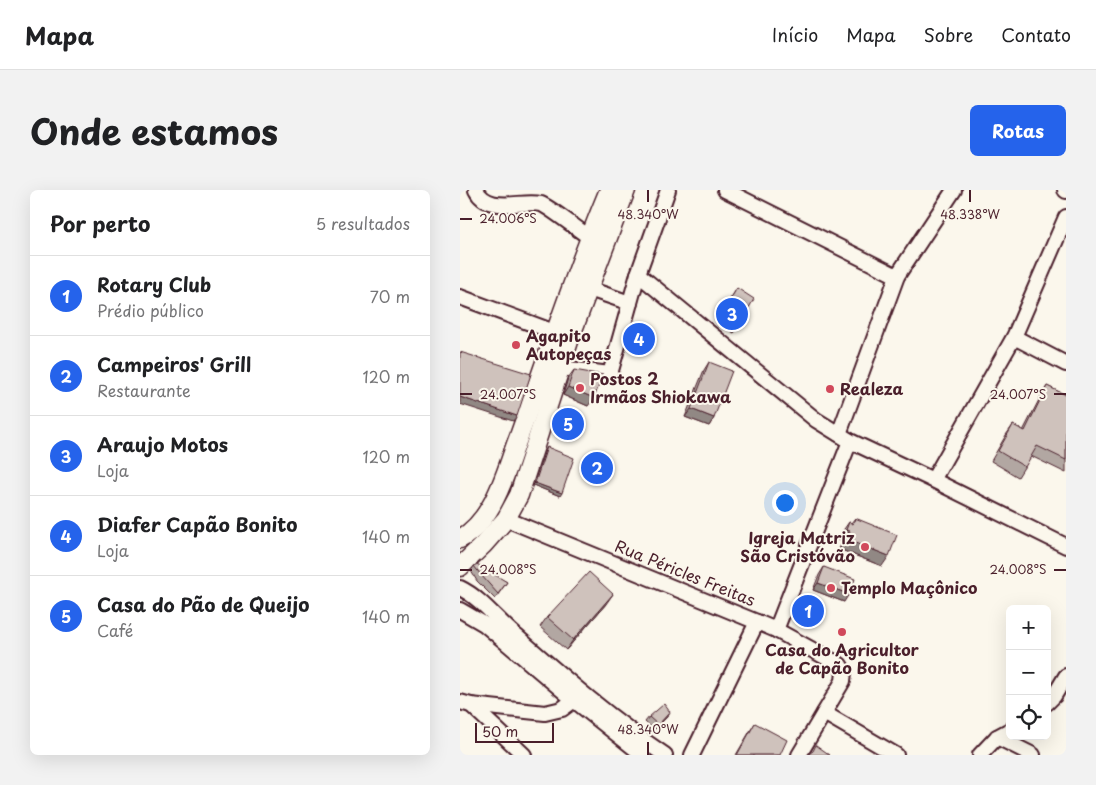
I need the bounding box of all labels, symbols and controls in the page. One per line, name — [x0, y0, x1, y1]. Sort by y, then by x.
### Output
text: Mapa — [25, 17, 94, 53]
text: Início — [772, 21, 818, 48]
text: Mapa — [846, 21, 896, 48]
text: Sobre — [924, 21, 973, 48]
text: Contato — [1001, 21, 1071, 48]
text: Onde estamos — [30, 104, 278, 157]
button: Rotas — [970, 105, 1066, 156]
text: 48.340°W — [617, 205, 679, 223]
text: 48.338°W — [940, 205, 1001, 223]
text: Por perto — [50, 207, 150, 239]
text: 24.006°S — [479, 209, 537, 227]
text: 5 resultados — [316, 211, 410, 235]
text: Rotary Club — [97, 270, 211, 298]
text: 1 — [62, 284, 70, 308]
text: 70 m — [370, 284, 410, 308]
pin: 3 — [716, 295, 748, 333]
text: Prédio público — [97, 298, 204, 322]
pin: 4 — [623, 320, 655, 358]
place label: Agapito Autopeças — [526, 323, 612, 365]
marker: Agapito Autopeças — [510, 339, 522, 351]
text: Campeiros' Grill — [97, 350, 251, 378]
text: 2 — [60, 364, 72, 388]
text: 120 m — [363, 364, 410, 388]
place label: Postos 2 Irmãos Shiokawa — [590, 366, 731, 408]
place label: Realeza — [840, 376, 904, 400]
text: Restaurante — [97, 378, 191, 402]
marker: Postos 2 Irmãos Shiokawa — [574, 382, 586, 394]
marker: Realeza — [824, 383, 836, 395]
text: 24.007°S — [480, 385, 536, 403]
text: 24.007°S — [990, 385, 1046, 403]
pin: 5 — [552, 405, 584, 443]
text: Araujo Motos — [97, 430, 228, 458]
text: 3 — [61, 444, 71, 468]
text: 120 m — [363, 444, 410, 468]
pin: 2 — [581, 449, 613, 487]
text: Loja — [97, 458, 129, 482]
your location — [772, 490, 798, 516]
text: Diafer Capão Bonito — [97, 510, 298, 538]
text: 4 — [61, 524, 71, 548]
text: 140 m — [362, 524, 410, 548]
place label: Igreja Matriz São Cristóvão — [740, 525, 855, 567]
street label: Rua Péricles Freitas — [612, 533, 759, 611]
text: Loja — [97, 538, 129, 562]
marker: Igreja Matriz São Cristóvão — [859, 541, 871, 553]
text: 24.008°S — [480, 560, 536, 578]
text: 24.008°S — [990, 560, 1046, 578]
place label: Templo Maçônico — [841, 575, 977, 599]
marker: Templo Maçônico — [825, 582, 837, 594]
text: Casa do Pão de Queijo — [97, 590, 309, 618]
pin: 1 — [792, 592, 824, 630]
text: 5 — [61, 604, 71, 628]
text: 140 m — [362, 604, 410, 628]
map controls — [1006, 605, 1051, 740]
button: + — [1006, 605, 1051, 650]
text: Café — [97, 618, 133, 642]
marker: Casa do Agricultor de Capão Bonito — [836, 626, 848, 638]
place label: Casa do Agricultor de Capão Bonito — [765, 637, 920, 679]
button: − — [1006, 650, 1051, 695]
button: locate — [1006, 695, 1051, 740]
scale bar — [475, 720, 554, 743]
text: 48.340°W — [617, 720, 679, 738]
text: 50 m — [482, 721, 518, 742]

